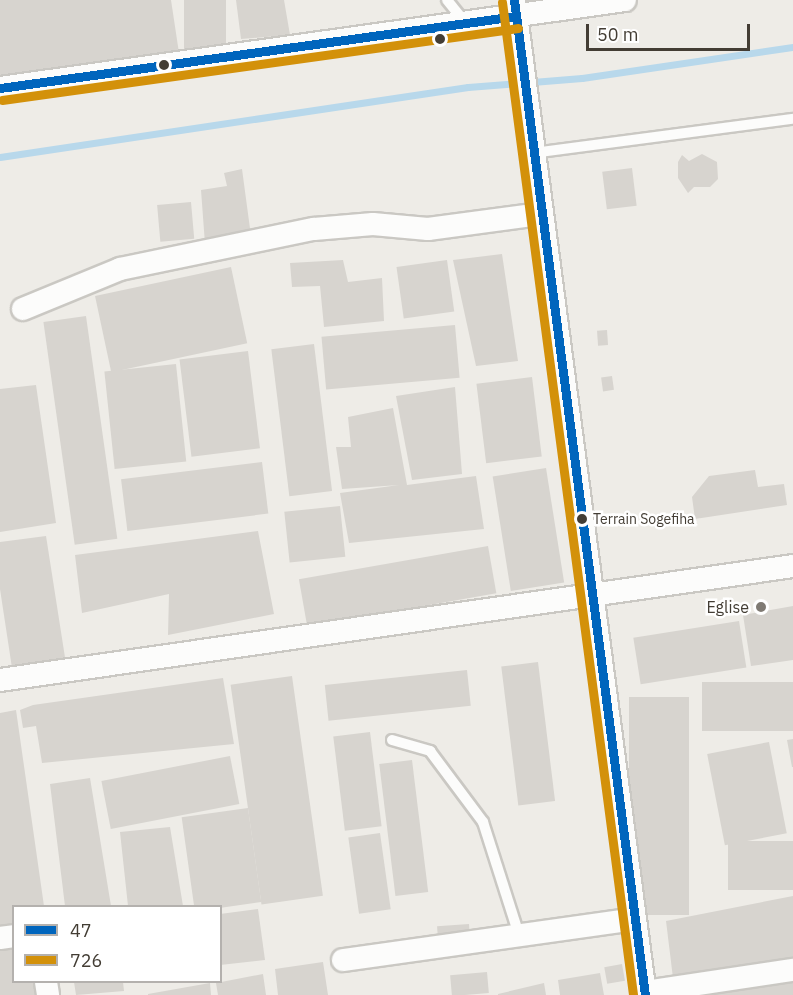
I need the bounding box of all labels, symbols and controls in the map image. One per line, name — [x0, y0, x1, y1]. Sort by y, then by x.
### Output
scale bar — [589, 12, 752, 50]
text: 50 m — [597, 23, 639, 46]
unlabelled marker — [434, 33, 446, 45]
unlabelled marker — [158, 59, 170, 71]
place label: Terrain Sogefiha — [593, 511, 695, 527]
marker: Terrain Sogefiha — [576, 513, 588, 525]
place label: Eglise — [706, 597, 749, 617]
marker: Eglise — [754, 600, 768, 614]
legend — [12, 905, 222, 983]
text: 47 — [70, 919, 92, 942]
text: 726 — [70, 949, 102, 972]

